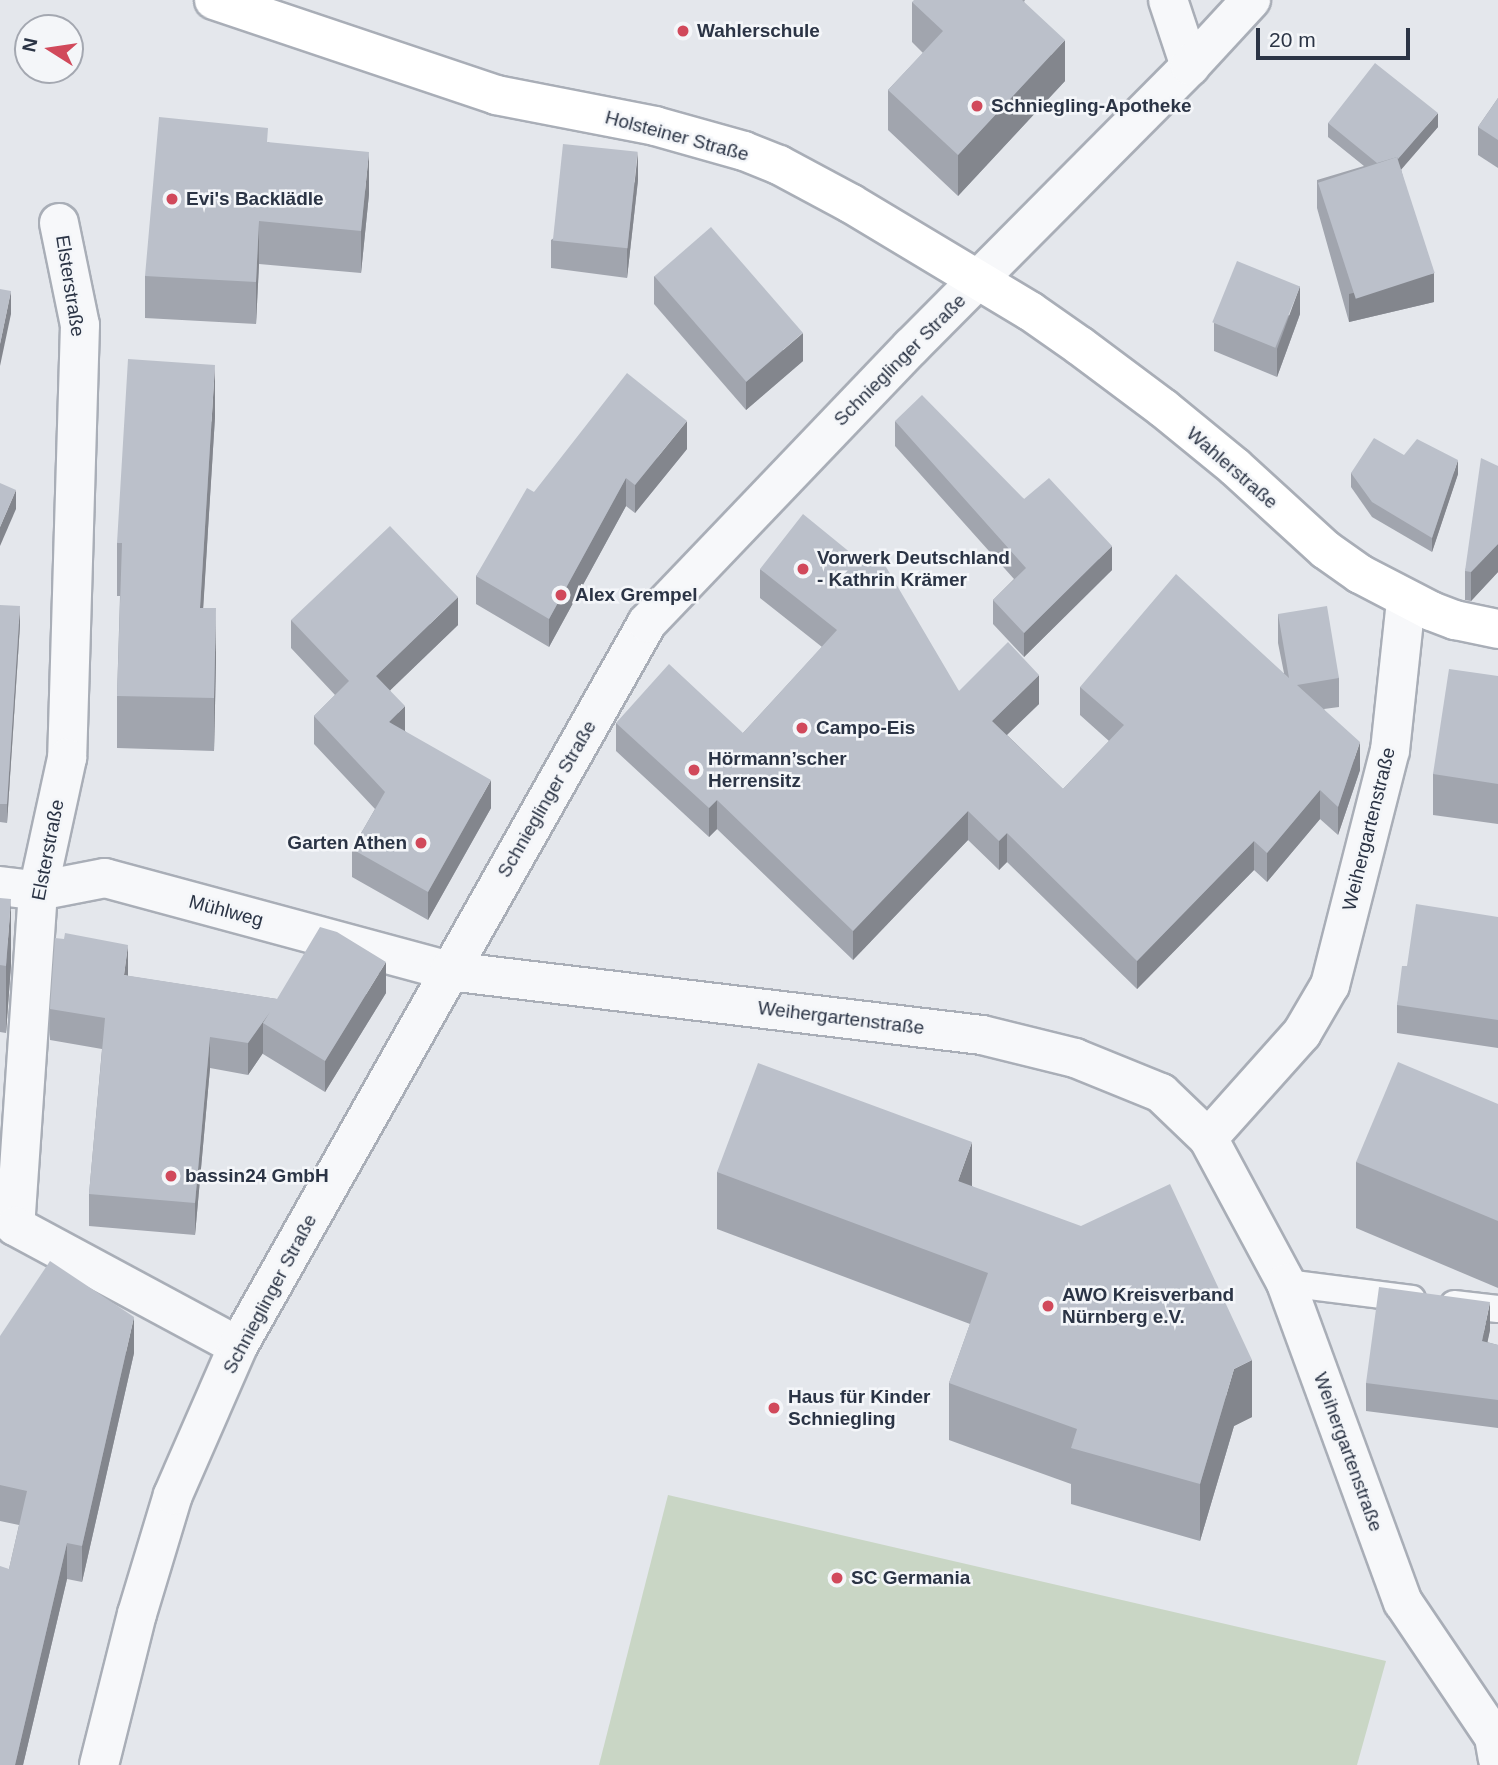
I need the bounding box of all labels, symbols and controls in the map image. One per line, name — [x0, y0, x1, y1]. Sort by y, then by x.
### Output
north arrow — [14, 14, 84, 84]
scale bar — [1260, 14, 1414, 58]
place label: Wahlerschule — [697, 20, 820, 42]
marker: Wahlerschule — [675, 23, 691, 39]
text: 20 m — [1269, 28, 1316, 51]
text: N — [18, 36, 42, 54]
place label: Schniegling-Apotheke — [991, 95, 1192, 117]
marker: Schniegling-Apotheke — [969, 98, 985, 114]
street label: Holsteiner Straße — [603, 106, 751, 166]
place label: Evi's Backlädle — [186, 188, 324, 210]
marker: Evi's Backlädle — [164, 191, 180, 207]
street label: Elsterstraße — [51, 234, 89, 338]
street label: Schnieglinger Straße — [829, 289, 971, 431]
street label: Wahlerstraße — [1182, 422, 1282, 514]
place label: Vorwerk Deutschland - Kathrin Krämer — [817, 547, 1010, 591]
marker: Vorwerk Deutschland - Kathrin Krämer — [795, 561, 811, 577]
place label: Alex Grempel — [575, 584, 697, 606]
marker: Alex Grempel — [553, 587, 569, 603]
street label: Schnieglinger Straße — [493, 716, 601, 882]
place label: Campo-Eis — [816, 717, 915, 739]
marker: Campo-Eis — [794, 720, 810, 736]
street label: Weihergartenstraße — [1338, 745, 1400, 913]
place label: Hörmann’scher Herrensitz — [708, 748, 847, 792]
marker: Hörmann’scher Herrensitz — [686, 762, 702, 778]
street label: Elsterstraße — [27, 798, 69, 902]
place label: Garten Athen — [287, 832, 407, 854]
marker: Garten Athen — [413, 835, 429, 851]
street label: Mühlweg — [186, 890, 266, 932]
street label: Weihergartenstraße — [756, 996, 926, 1040]
place label: bassin24 GmbH — [185, 1165, 329, 1187]
marker: bassin24 GmbH — [163, 1168, 179, 1184]
street label: Schnieglinger Straße — [218, 1210, 322, 1378]
place label: AWO Kreisverband Nürnberg e.V. — [1062, 1284, 1234, 1328]
marker: AWO Kreisverband Nürnberg e.V. — [1040, 1298, 1056, 1314]
street label: Weihergartenstraße — [1309, 1369, 1387, 1535]
place label: Haus für Kinder Schniegling — [788, 1386, 931, 1430]
marker: Haus für Kinder Schniegling — [766, 1400, 782, 1416]
place label: SC Germania — [851, 1567, 970, 1589]
marker: SC Germania — [829, 1570, 845, 1586]

